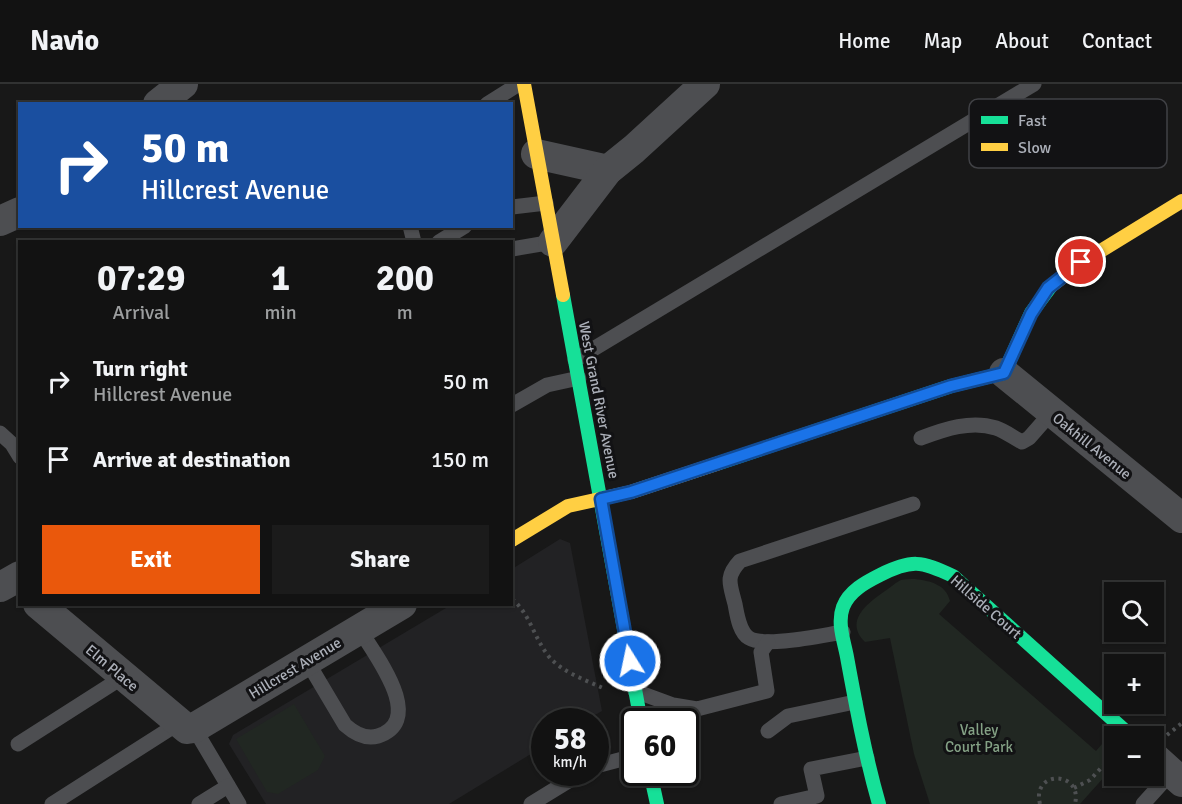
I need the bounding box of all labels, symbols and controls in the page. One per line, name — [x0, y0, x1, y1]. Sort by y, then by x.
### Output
text: Navio — [30, 24, 99, 58]
text: Home — [838, 28, 891, 54]
text: Map — [924, 28, 962, 54]
text: About — [995, 28, 1049, 54]
text: Contact — [1082, 28, 1152, 54]
legend — [969, 99, 1167, 168]
text: Fast — [1018, 111, 1047, 131]
text: 50 m — [141, 123, 230, 174]
icon: right — [42, 126, 120, 204]
text: Slow — [1018, 138, 1052, 158]
text: Hillcrest Avenue — [141, 174, 329, 207]
pin — [1055, 236, 1106, 287]
icon: arrive — [1064, 245, 1097, 278]
text: 07:29 — [97, 256, 185, 301]
text: 1 — [271, 256, 290, 301]
text: 200 — [376, 256, 434, 301]
text: Arrival — [112, 300, 170, 325]
text: min — [264, 300, 297, 325]
text: m — [397, 300, 413, 325]
street label: West Grand River Avenue — [575, 320, 623, 480]
text: Turn right — [93, 355, 188, 382]
icon: right — [42, 365, 75, 398]
text: 50 m — [443, 368, 489, 395]
text: Hillcrest Avenue — [93, 382, 232, 407]
street label: Oakhill Avenue — [1049, 409, 1135, 483]
icon: arrive — [42, 443, 75, 476]
text: Arrive at destination — [93, 446, 290, 473]
text: 150 m — [431, 446, 489, 473]
button: Exit — [42, 525, 260, 594]
button: Share — [272, 525, 489, 594]
street label: Hillside Court — [947, 571, 1025, 643]
map controls — [1104, 582, 1164, 786]
button: search — [1104, 582, 1164, 642]
position arrow — [598, 629, 662, 693]
street label: Hillcrest Avenue — [246, 633, 344, 703]
street label: Elm Place — [82, 641, 142, 695]
button: + — [1104, 654, 1164, 714]
speed limit sign: 60 — [621, 708, 699, 786]
text: 58 — [554, 721, 586, 758]
park label: Valley Court Park — [945, 721, 1014, 756]
button: − — [1104, 726, 1164, 786]
text: km/h — [553, 753, 587, 771]

